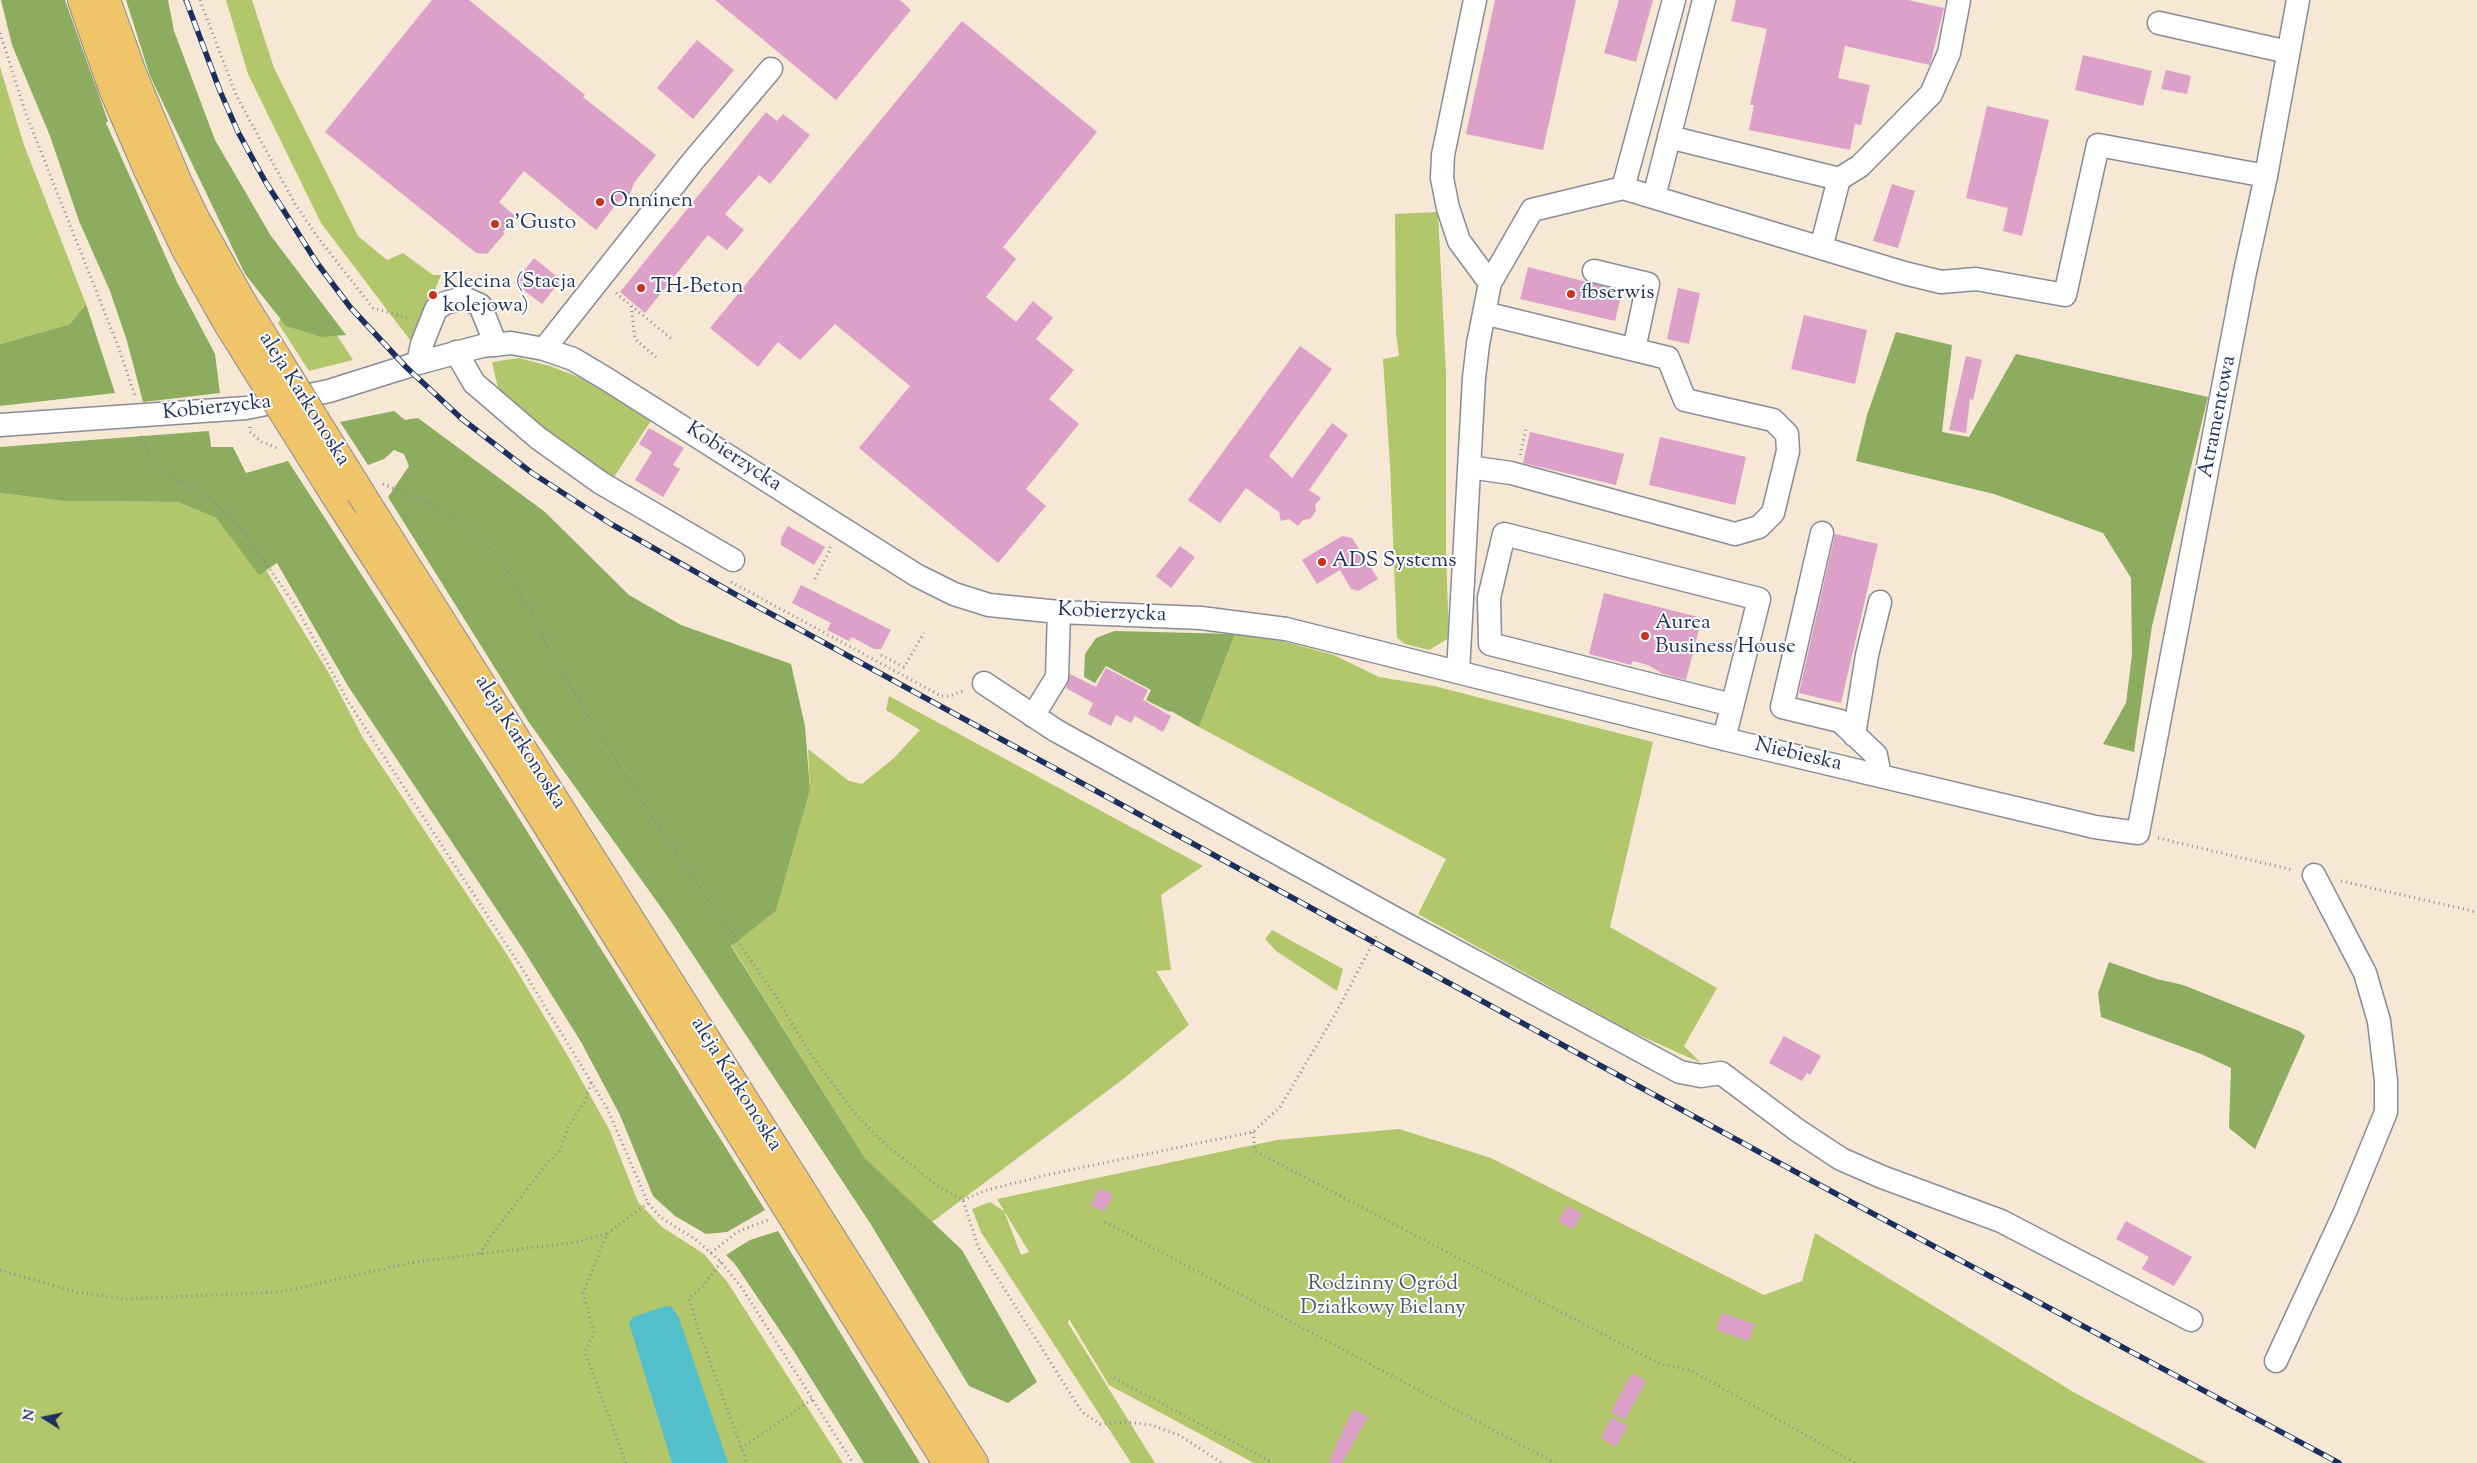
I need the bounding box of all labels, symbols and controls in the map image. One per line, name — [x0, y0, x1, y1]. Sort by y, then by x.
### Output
place label: Onninen — [610, 189, 693, 215]
marker: Onninen — [594, 196, 606, 208]
place label: a'Gusto — [505, 211, 576, 237]
marker: a'Gusto — [489, 218, 501, 230]
place label: Klecina (Stacja kolejowa) — [443, 270, 576, 320]
place label: TH-Beton — [651, 275, 744, 301]
place label: fbserwis — [1581, 281, 1654, 307]
marker: TH-Beton — [635, 282, 647, 294]
marker: fbserwis — [1565, 288, 1577, 300]
marker: Klecina (Stacja kolejowa) — [427, 289, 439, 301]
street label: aleja Karkonoska — [252, 328, 354, 472]
street label: Atramentowa — [2195, 354, 2243, 480]
street label: Kobierzycka — [161, 391, 273, 427]
street label: Kobierzycka — [680, 418, 786, 498]
place label: ADS Systems — [1332, 549, 1456, 575]
marker: ADS Systems — [1316, 556, 1328, 568]
street label: Kobierzycka — [1057, 599, 1167, 629]
place label: Aurea Business House — [1655, 611, 1796, 661]
marker: Aurea Business House — [1639, 630, 1651, 642]
street label: aleja Karkonoska — [468, 671, 570, 815]
street label: Niebieska — [1752, 734, 1844, 778]
street label: aleja Karkonoska — [684, 1013, 786, 1157]
park label: Rodzinny Ogród Działkowy Bielany — [1300, 1272, 1466, 1322]
north arrow — [20, 1393, 70, 1443]
text: N — [19, 1408, 41, 1423]

